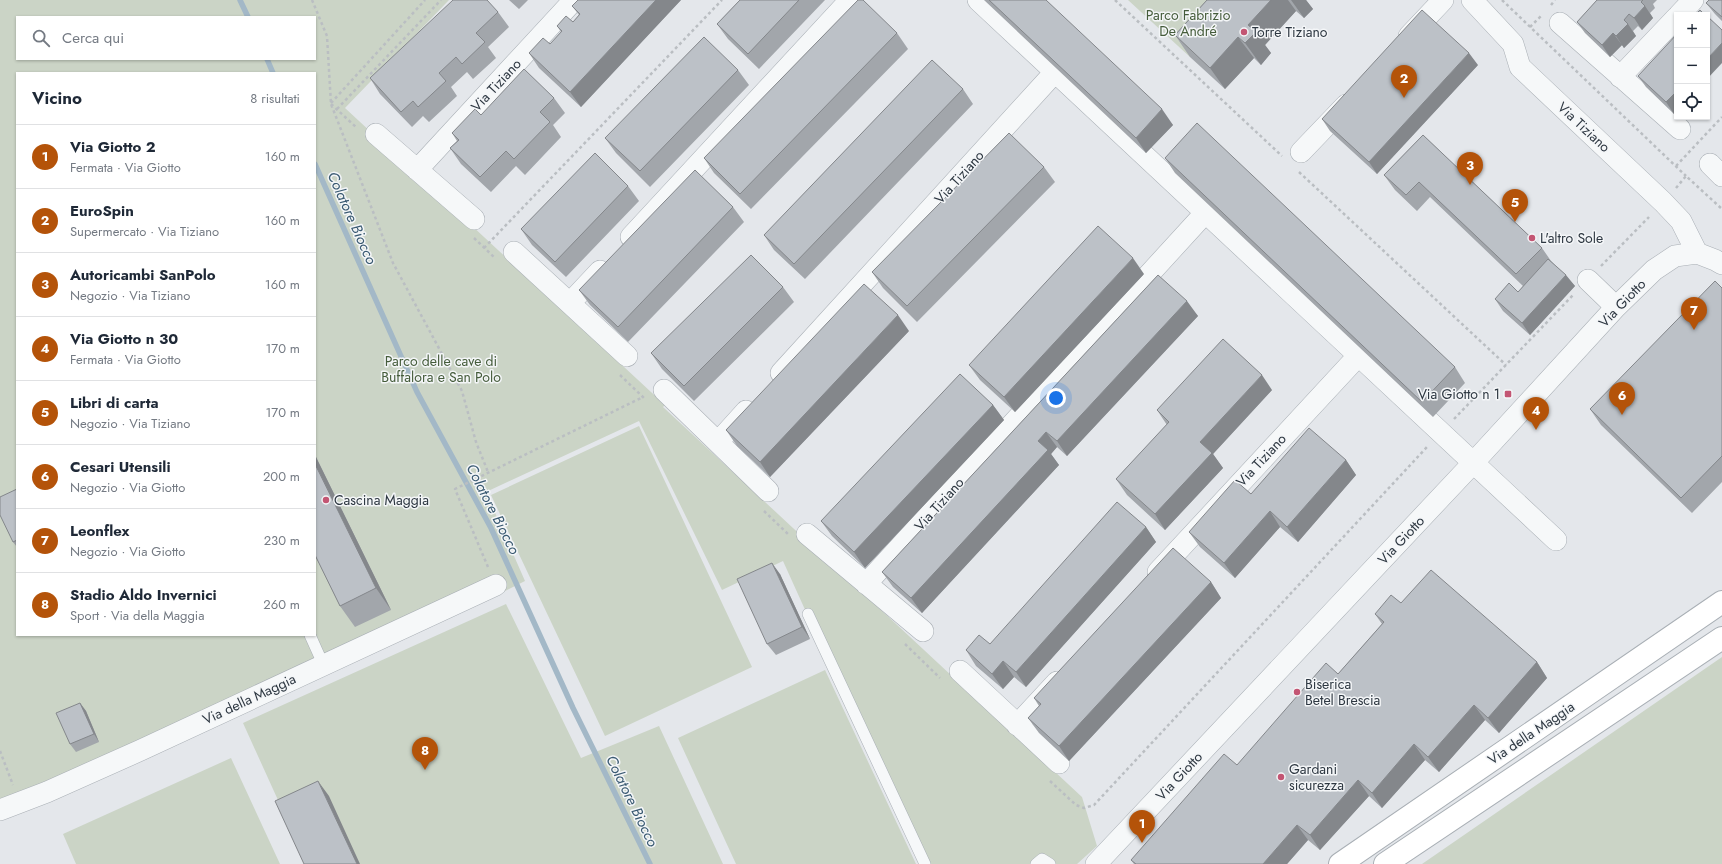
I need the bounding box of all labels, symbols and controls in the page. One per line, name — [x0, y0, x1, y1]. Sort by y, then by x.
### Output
park label: Parco Fabrizio De André — [1146, 5, 1231, 41]
map controls — [1674, 12, 1710, 120]
button: + — [1674, 12, 1710, 48]
search box — [16, 16, 316, 60]
place label: Torre Tiziano — [1252, 22, 1328, 42]
icon: search — [30, 27, 52, 49]
text: Cerca qui — [62, 27, 124, 49]
marker: Torre Tiziano — [1239, 27, 1249, 37]
button: − — [1674, 48, 1710, 84]
street label: Via Tiziano — [466, 54, 526, 116]
pin: 2 — [1391, 65, 1417, 98]
button: locate — [1674, 84, 1710, 120]
text: Vicino — [32, 86, 82, 110]
text: 8 risultati — [250, 89, 300, 108]
street label: Via Tiziano — [1553, 97, 1615, 157]
text: Via Giotto 2 — [70, 136, 156, 158]
street label: Via Tiziano — [930, 146, 989, 208]
text: 1 — [42, 147, 48, 166]
text: 160 m — [265, 147, 300, 166]
pin: 3 — [1457, 152, 1483, 185]
text: Fermata · Via Giotto — [70, 158, 181, 177]
water label: Colatore Biocco — [322, 168, 382, 268]
pin: 5 — [1502, 189, 1528, 222]
text: EuroSpin — [70, 200, 134, 222]
text: 2 — [41, 211, 49, 230]
text: 160 m — [265, 211, 300, 230]
text: Supermercato · Via Tiziano — [70, 222, 219, 241]
place label: L'altro Sole — [1540, 228, 1603, 248]
marker: L'altro Sole — [1527, 233, 1537, 243]
text: Autoricambi SanPolo — [70, 264, 216, 286]
street label: Via Giotto — [1594, 274, 1650, 332]
text: 3 — [41, 275, 49, 294]
text: 160 m — [265, 275, 300, 294]
text: Negozio · Via Tiziano — [70, 286, 190, 305]
pin: 7 — [1681, 297, 1707, 330]
text: Via Giotto n 30 — [70, 328, 178, 350]
text: 4 — [40, 339, 50, 358]
text: 170 m — [265, 339, 300, 358]
text: Fermata · Via Giotto — [70, 350, 181, 369]
park label: Parco delle cave di Buffalora e San Polo — [381, 351, 501, 387]
pin: 6 — [1609, 382, 1635, 415]
place label: Via Giotto n 1 — [1418, 384, 1500, 404]
your location — [1046, 388, 1066, 408]
marker: Via Giotto n 1 — [1503, 389, 1513, 399]
text: Libri di carta — [70, 392, 159, 414]
pin: 4 — [1523, 397, 1549, 430]
text: 5 — [41, 403, 49, 422]
text: 170 m — [265, 403, 300, 422]
text: Negozio · Via Tiziano — [70, 414, 190, 433]
street label: Via Tiziano — [1231, 429, 1291, 491]
text: Cesari Utensili — [70, 456, 171, 478]
water label: Colatore Biocco — [461, 460, 525, 558]
text: 6 — [41, 467, 49, 486]
text: 200 m — [263, 467, 300, 486]
street label: Via Tiziano — [910, 473, 969, 535]
text: Negozio · Via Giotto — [70, 478, 185, 497]
place label: Cascina Maggia — [334, 490, 429, 510]
marker: Cascina Maggia — [321, 495, 331, 505]
street label: Via Giotto — [1373, 511, 1429, 569]
text: Leonflex — [70, 520, 130, 542]
text: 7 — [41, 531, 49, 550]
text: 230 m — [264, 531, 300, 550]
text: Negozio · Via Giotto — [70, 542, 185, 561]
text: Stadio Aldo Invernici — [70, 584, 217, 606]
text: 8 — [41, 595, 49, 614]
text: 260 m — [263, 595, 300, 614]
text: Sport · Via della Maggia — [70, 606, 205, 625]
street label: Via della Maggia — [199, 669, 299, 729]
place label: Biserica Betel Brescia — [1305, 674, 1380, 710]
marker: Biserica Betel Brescia — [1292, 687, 1302, 697]
street label: Via della Maggia — [1484, 697, 1578, 769]
pin: 8 — [412, 737, 438, 770]
street label: Via Giotto — [1151, 747, 1207, 805]
water label: Colatore Biocco — [600, 751, 664, 851]
place label: Gardani sicurezza — [1289, 759, 1344, 795]
marker: Gardani sicurezza — [1276, 772, 1286, 782]
pin: 1 — [1129, 810, 1155, 843]

